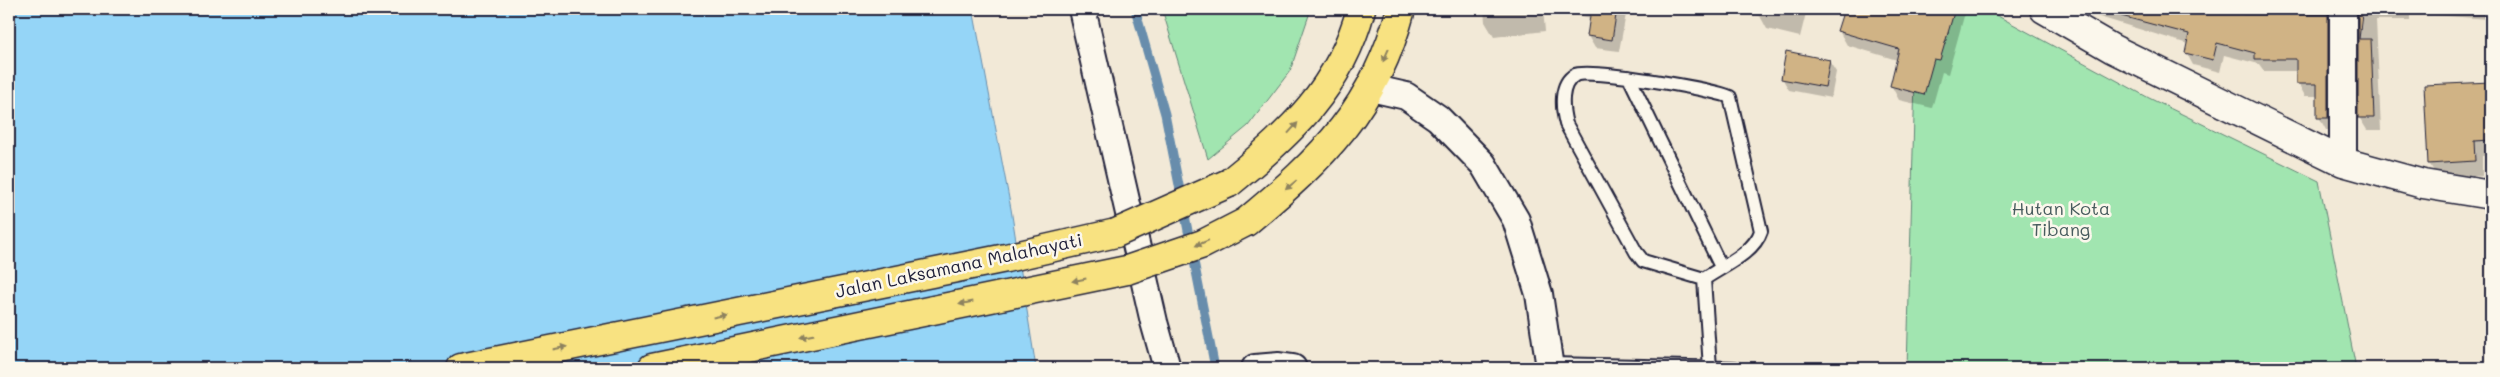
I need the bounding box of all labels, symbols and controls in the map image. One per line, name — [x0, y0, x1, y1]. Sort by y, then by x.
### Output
one-way arrow — [1381, 48, 1389, 62]
one-way arrow — [1287, 123, 1299, 135]
one-way arrow — [1285, 179, 1298, 190]
park label: Hutan Kota Tibang — [2012, 196, 2110, 241]
street label: Jalan Laksamana Malahayati — [833, 227, 1085, 303]
one-way arrow — [1195, 240, 1210, 248]
one-way arrow — [1071, 276, 1087, 284]
one-way arrow — [957, 299, 973, 307]
one-way arrow — [712, 312, 727, 320]
one-way arrow — [799, 332, 814, 340]
one-way arrow — [553, 344, 568, 352]

